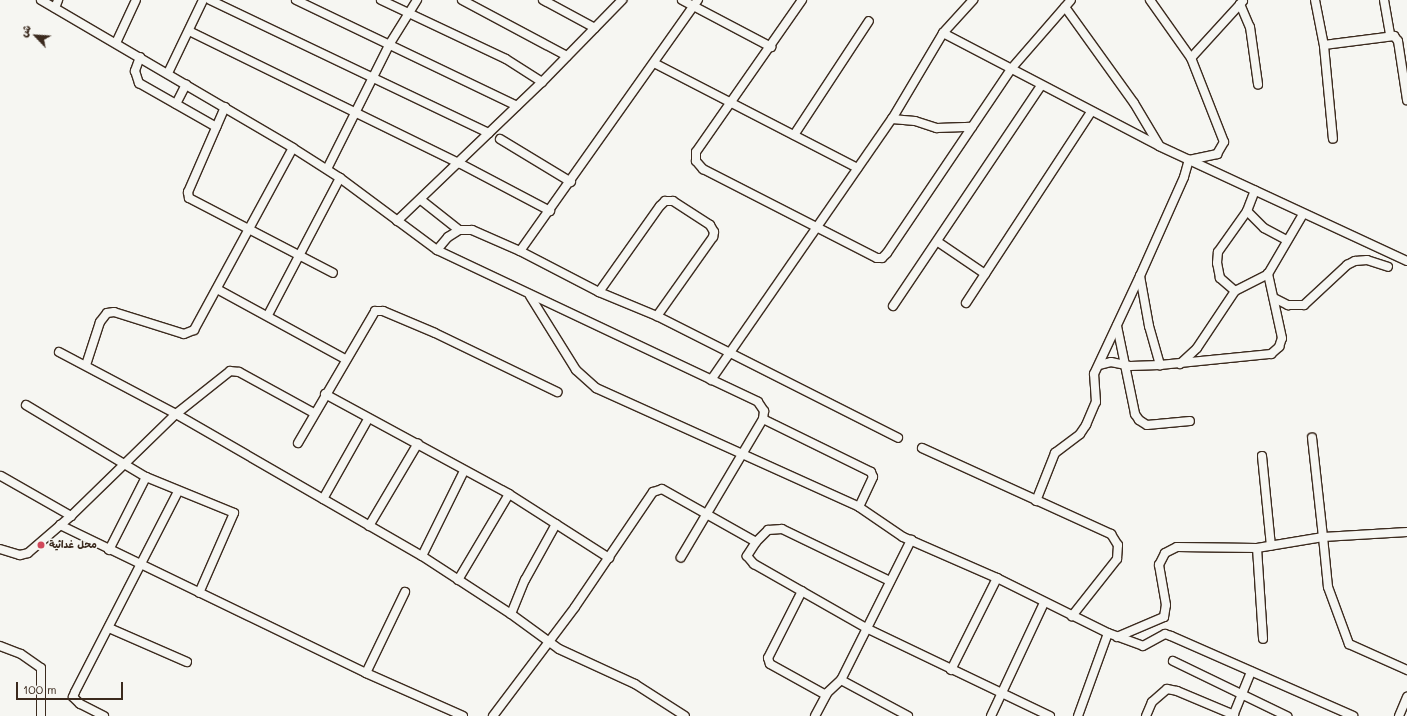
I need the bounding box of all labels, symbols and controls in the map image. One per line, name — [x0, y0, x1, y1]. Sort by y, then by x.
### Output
north arrow — [16, 16, 56, 56]
text: ش — [15, 22, 34, 39]
place label: محل غدائية — [49, 539, 97, 551]
marker: محل غدائية — [36, 540, 46, 550]
scale bar — [18, 674, 125, 700]
text: 100 m — [23, 681, 57, 697]

